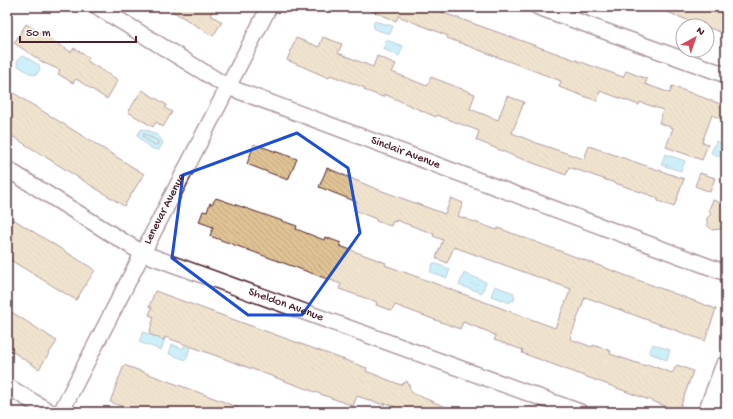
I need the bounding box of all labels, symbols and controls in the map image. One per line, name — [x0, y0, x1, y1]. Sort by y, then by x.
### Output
scale bar — [20, 18, 136, 44]
north arrow — [675, 18, 715, 58]
text: N — [694, 25, 707, 39]
text: 50 m — [26, 27, 51, 41]
street label: Sinclair Avenue — [369, 134, 443, 173]
street label: Lenevar Avenue — [141, 171, 190, 247]
street label: Sheldon Avenue — [246, 285, 326, 326]

